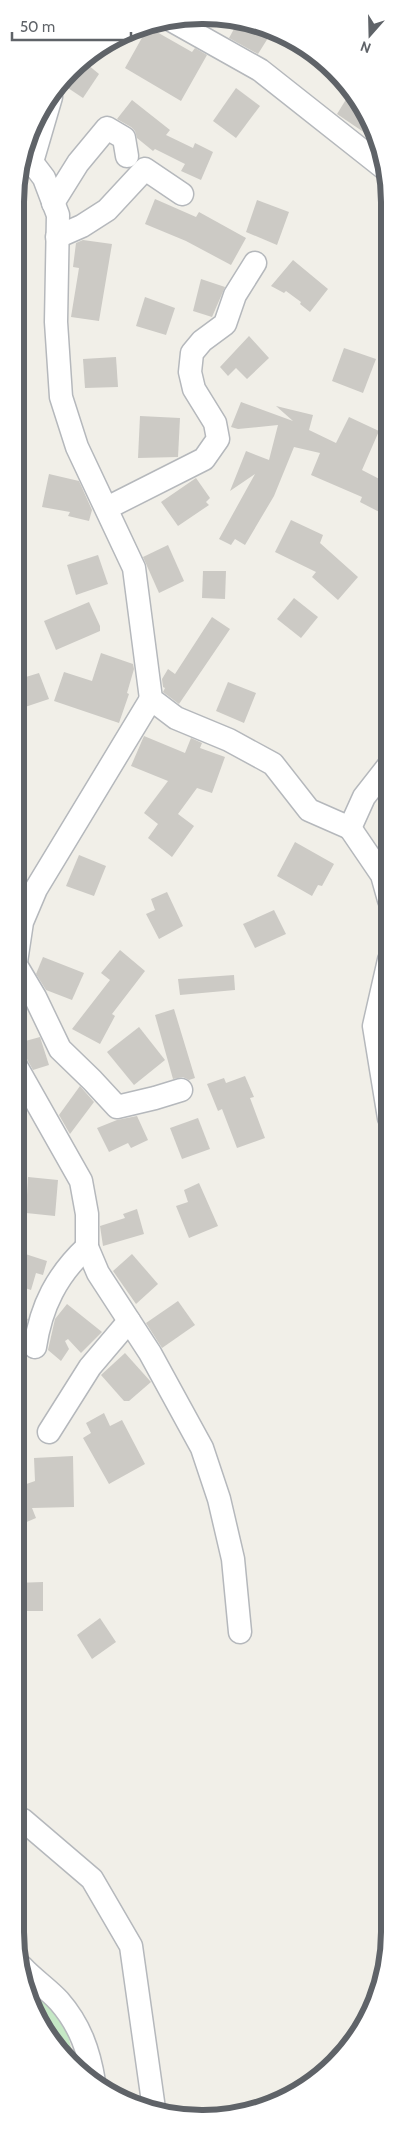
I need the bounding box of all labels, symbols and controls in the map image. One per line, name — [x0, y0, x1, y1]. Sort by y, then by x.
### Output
scale bar — [12, 10, 131, 42]
north arrow — [345, 10, 395, 60]
text: 50 m — [20, 18, 55, 36]
text: N — [358, 37, 373, 57]

